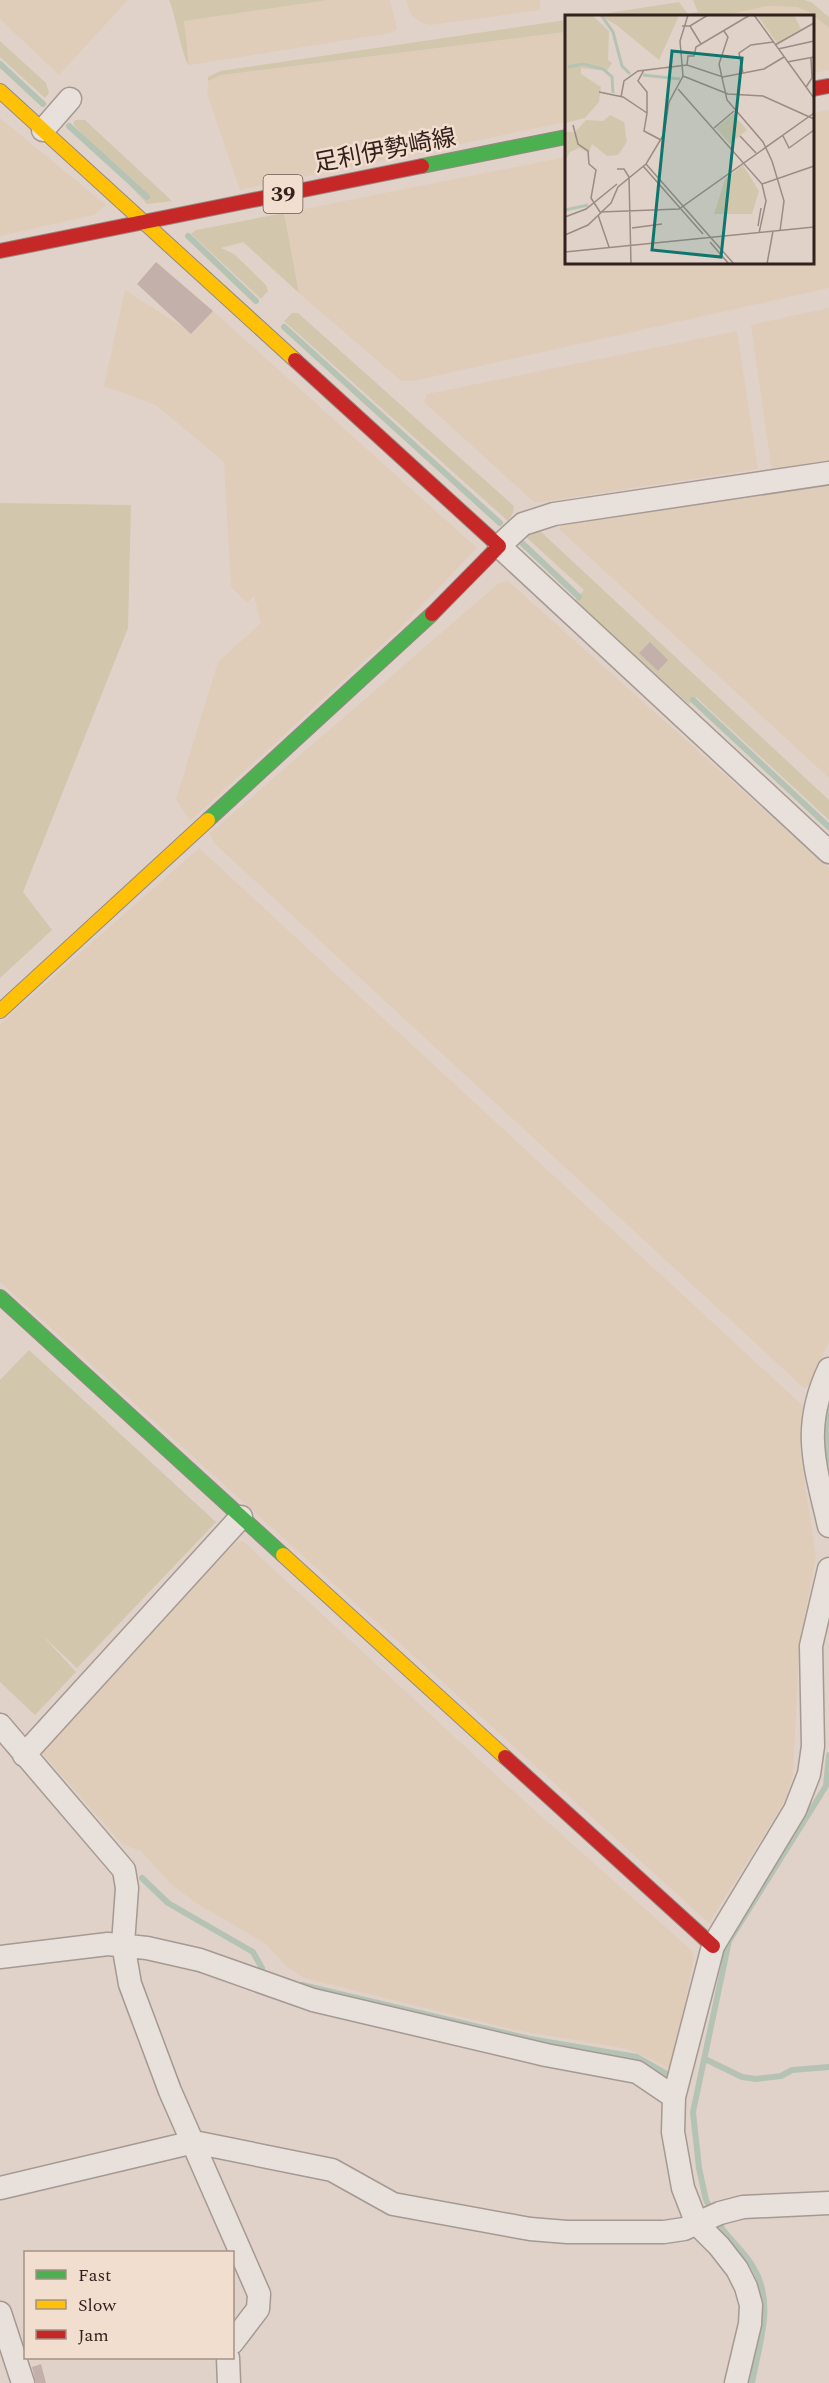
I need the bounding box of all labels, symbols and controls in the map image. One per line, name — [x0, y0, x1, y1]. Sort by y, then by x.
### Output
inset map — [565, 15, 814, 264]
street label: 足利伊勢崎線 — [311, 120, 459, 182]
road number: 39 — [264, 175, 302, 213]
legend — [24, 2251, 234, 2359]
text: Fast — [78, 2262, 111, 2289]
text: Slow — [78, 2292, 117, 2319]
text: Jam — [78, 2322, 109, 2349]

